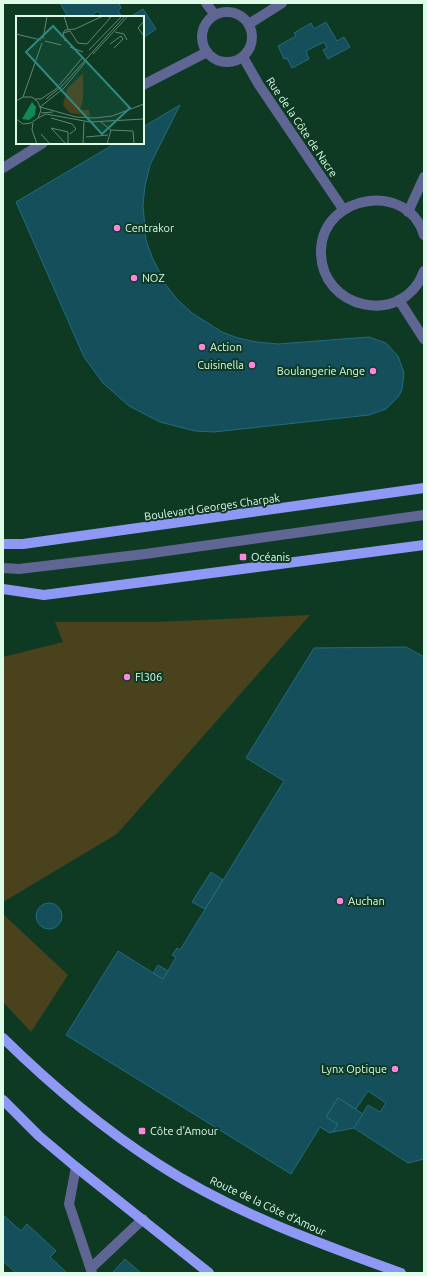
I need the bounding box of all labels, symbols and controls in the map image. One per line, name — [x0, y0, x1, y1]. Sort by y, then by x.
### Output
inset map — [16, 16, 144, 144]
street label: Rue de la Côte de Nacre — [264, 75, 340, 179]
place label: Centrakor — [125, 222, 175, 234]
marker: Centrakor — [112, 223, 122, 233]
place label: NOZ — [142, 272, 165, 284]
marker: NOZ — [129, 273, 139, 283]
place label: Action — [210, 341, 242, 353]
marker: Action — [197, 342, 207, 352]
place label: Cuisinella — [197, 359, 244, 371]
marker: Cuisinella — [247, 360, 257, 370]
place label: Boulangerie Ange — [277, 365, 365, 377]
marker: Boulangerie Ange — [368, 366, 378, 376]
street label: Boulevard Georges Charpak — [143, 491, 281, 522]
place label: Océanis — [251, 551, 290, 563]
marker: Océanis — [238, 552, 248, 562]
place label: Fl306 — [135, 671, 162, 683]
marker: Fl306 — [122, 672, 132, 682]
place label: Auchan — [348, 895, 385, 907]
marker: Auchan — [335, 896, 345, 906]
place label: Lynx Optique — [321, 1063, 387, 1075]
marker: Lynx Optique — [390, 1064, 400, 1074]
place label: Côte d'Amour — [150, 1125, 219, 1137]
marker: Côte d'Amour — [137, 1126, 147, 1136]
street label: Route de la Côte d'Amour — [208, 1174, 329, 1239]

